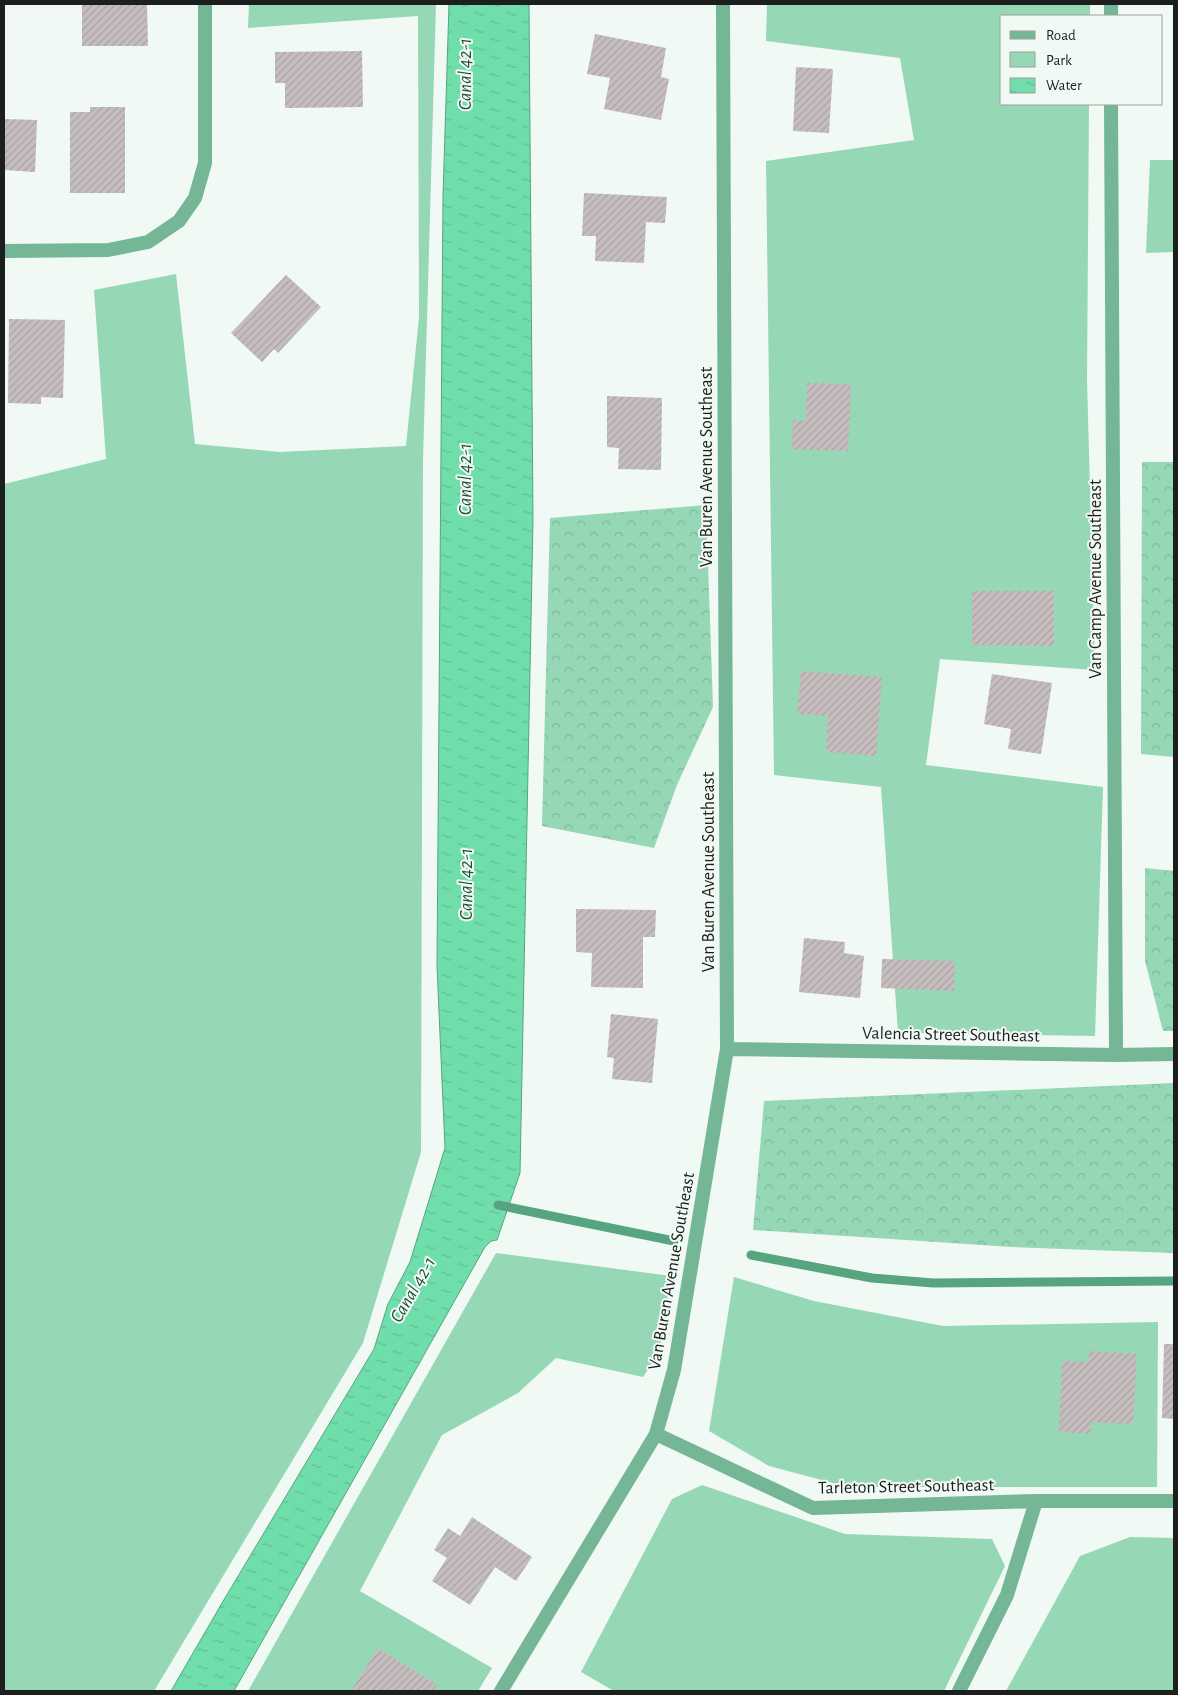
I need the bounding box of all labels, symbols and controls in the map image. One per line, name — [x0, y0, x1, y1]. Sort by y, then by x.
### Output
legend — [1000, 15, 1163, 105]
text: Road — [1046, 28, 1076, 43]
water label: Canal 42-1 — [456, 38, 475, 110]
text: Park — [1046, 53, 1072, 68]
text: Water — [1046, 78, 1082, 93]
street label: Van Buren Avenue Southeast — [698, 367, 716, 567]
water label: Canal 42-1 — [456, 443, 475, 515]
street label: Van Camp Avenue Southeast — [1087, 479, 1105, 679]
street label: Van Buren Avenue Southeast — [700, 772, 718, 972]
water label: Canal 42-1 — [457, 848, 476, 920]
street label: Valencia Street Southeast — [862, 1024, 1040, 1046]
street label: Van Buren Avenue Southeast — [646, 1171, 698, 1371]
water label: Canal 42-1 — [387, 1254, 440, 1326]
street label: Tarleton Street Southeast — [818, 1476, 995, 1498]

